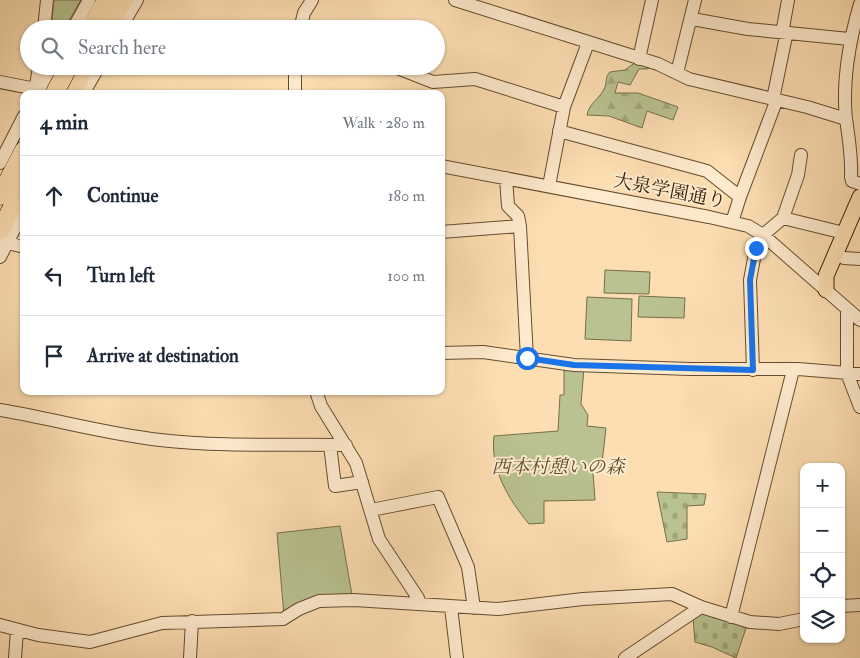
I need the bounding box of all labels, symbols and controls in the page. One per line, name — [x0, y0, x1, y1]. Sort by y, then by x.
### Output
search box — [20, 20, 445, 75]
icon: search — [38, 34, 66, 62]
text: Search here — [78, 36, 166, 60]
text: 4 min — [40, 109, 88, 136]
text: Walk · 280 m — [342, 113, 425, 133]
street label: 大泉学園通り — [612, 168, 728, 214]
icon: ahead — [40, 182, 68, 210]
text: Continue — [87, 184, 158, 208]
text: 180 m — [388, 186, 425, 206]
route end — [745, 237, 768, 260]
icon: left — [40, 262, 68, 290]
text: Turn left — [87, 264, 155, 288]
text: 100 m — [387, 266, 425, 286]
icon: arrive — [40, 342, 68, 370]
text: Arrive at destination — [87, 344, 239, 368]
route start — [516, 347, 539, 370]
park label: 西本村憩いの森 — [491, 455, 626, 479]
map controls — [800, 463, 845, 643]
button: + — [800, 463, 845, 508]
button: − — [800, 508, 845, 553]
button: locate — [800, 553, 845, 598]
button: layers — [800, 598, 845, 643]

